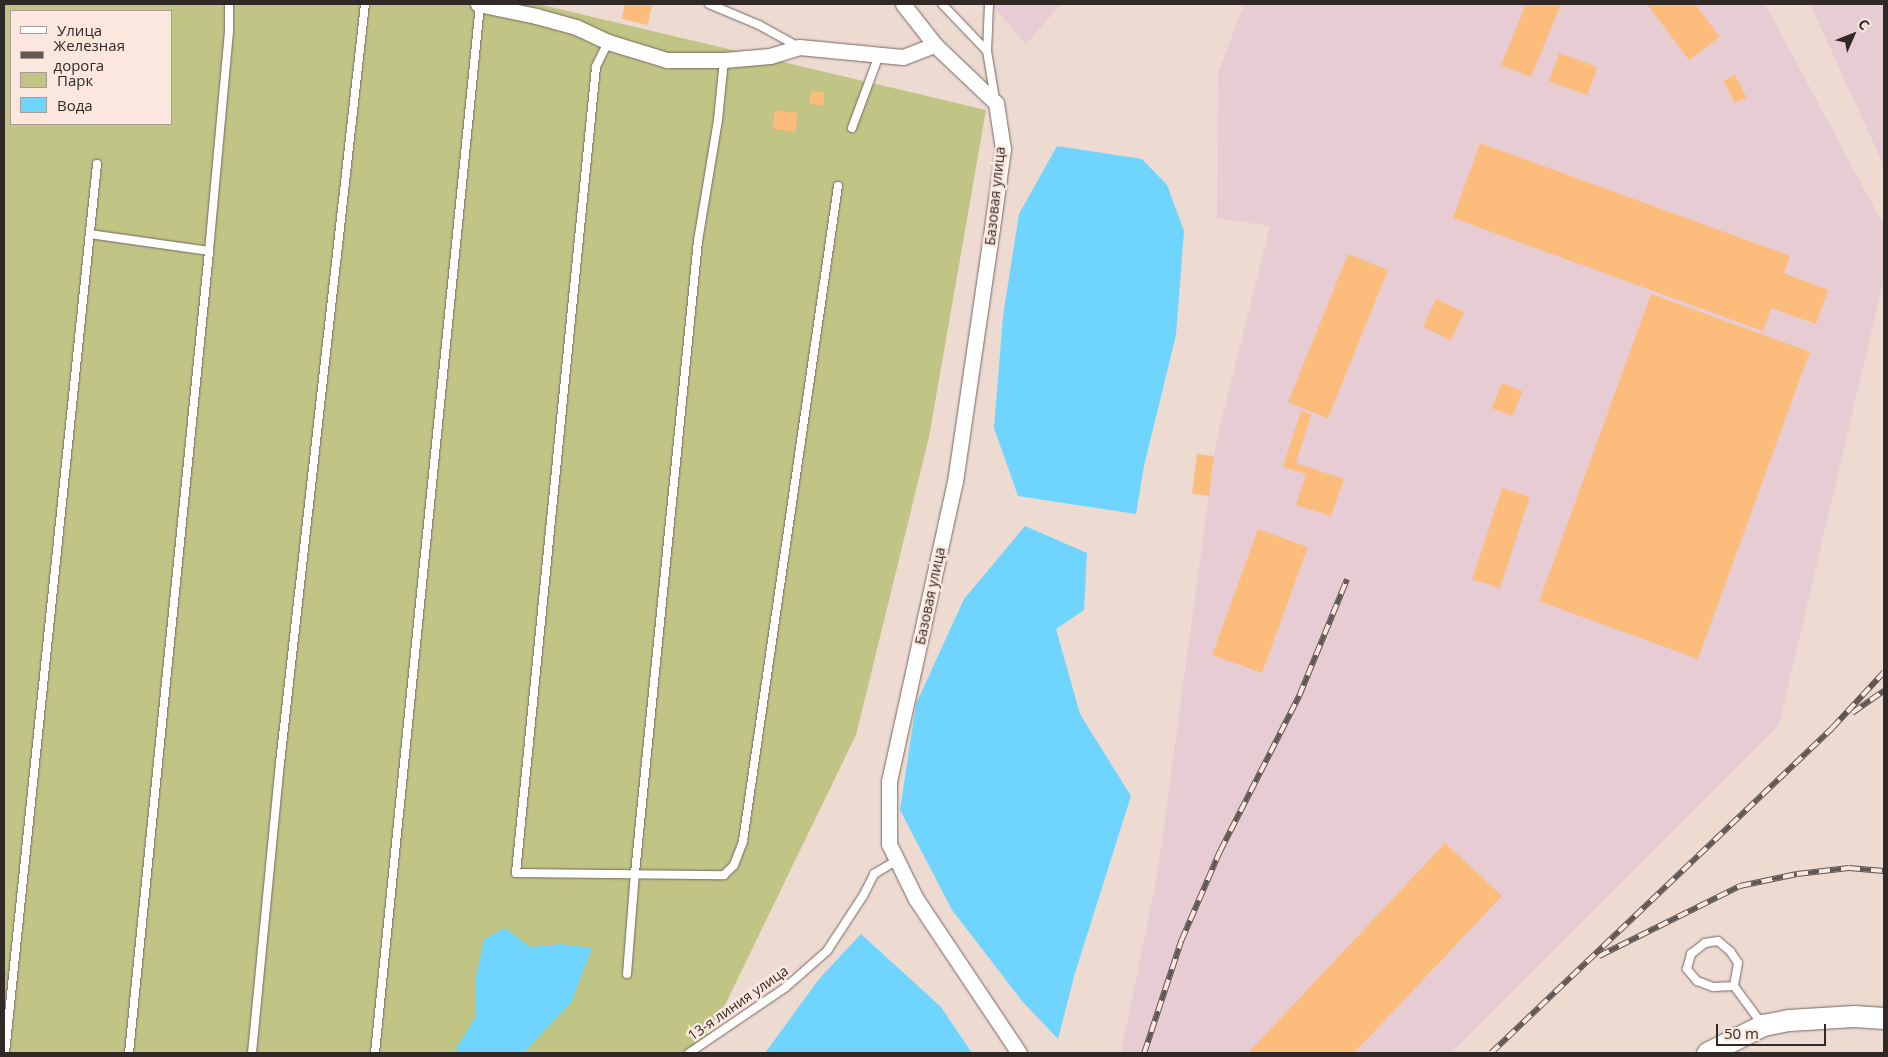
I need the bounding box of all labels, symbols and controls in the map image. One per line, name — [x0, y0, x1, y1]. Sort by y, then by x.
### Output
legend — [10, 10, 172, 125]
north arrow — [1828, 10, 1878, 60]
text: С — [1854, 14, 1874, 34]
text: Улица — [57, 20, 102, 40]
text: Железная дорога — [54, 35, 125, 75]
text: Парк — [57, 70, 93, 90]
text: Вода — [57, 95, 93, 115]
street label: Базовая улица — [981, 146, 1009, 246]
street label: Базовая улица — [911, 546, 949, 646]
street label: 13-я линия улица — [685, 962, 791, 1044]
scale bar — [1718, 1014, 1828, 1046]
text: 50 m — [1724, 1023, 1759, 1043]

